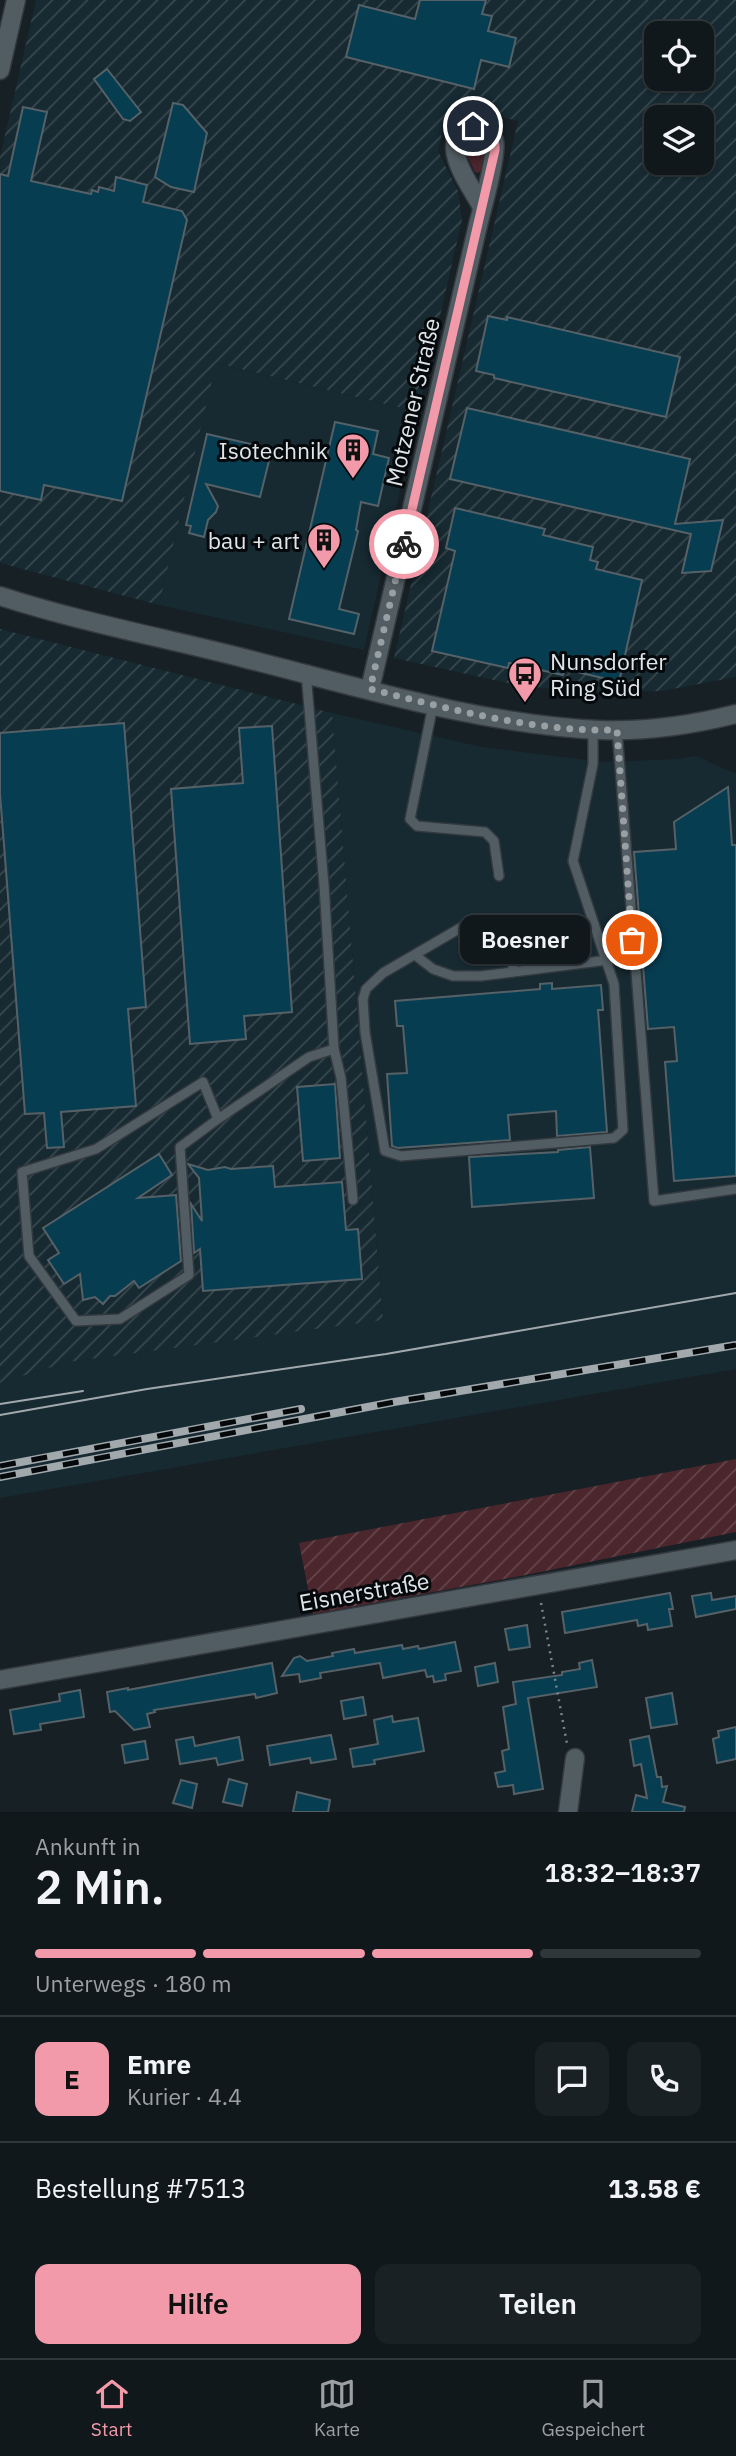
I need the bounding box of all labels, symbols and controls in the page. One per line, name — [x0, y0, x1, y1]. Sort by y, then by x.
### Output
map controls — [644, 21, 714, 175]
button: locate — [644, 21, 714, 91]
pin — [443, 96, 503, 156]
button: layers — [644, 105, 714, 175]
icon: home — [454, 107, 492, 145]
street label: Motzener Straße — [378, 315, 446, 489]
building icon: Isotechnik — [334, 431, 372, 480]
place label: Isotechnik — [219, 435, 328, 465]
courier — [369, 509, 439, 579]
building icon: bau + art — [305, 521, 343, 570]
place label: bau + art — [208, 525, 300, 555]
icon: bike — [385, 525, 423, 563]
place label: Nunsdorfer Ring Süd — [550, 646, 667, 702]
bus stop icon: Nunsdorfer Ring Süd — [506, 655, 544, 704]
pin — [602, 910, 662, 970]
callout: Boesner — [461, 916, 590, 964]
icon: bag — [613, 921, 651, 959]
text: Boesner — [481, 924, 569, 954]
street label: Eisnerstraße — [297, 1565, 431, 1617]
text: Ankunft in — [35, 1831, 141, 1861]
text: 18:32–18:37 — [544, 1855, 701, 1889]
text: 2 Min. — [35, 1857, 165, 1917]
text: Unterwegs · 180 m — [35, 1968, 232, 1998]
button: chat — [535, 2042, 609, 2116]
button: phone — [627, 2042, 701, 2116]
text: Emre — [127, 2047, 191, 2081]
text: E — [64, 2062, 80, 2096]
text: Kurier · 4.4 — [127, 2081, 242, 2111]
text: Bestellung #7513 — [35, 2171, 246, 2205]
text: 13.58 € — [608, 2171, 701, 2205]
button: Hilfe — [35, 2264, 361, 2344]
button: Teilen — [375, 2264, 701, 2344]
tab: Start — [91, 2375, 132, 2441]
tab: Karte — [314, 2375, 360, 2441]
tab: Gespeichert — [542, 2375, 645, 2441]

